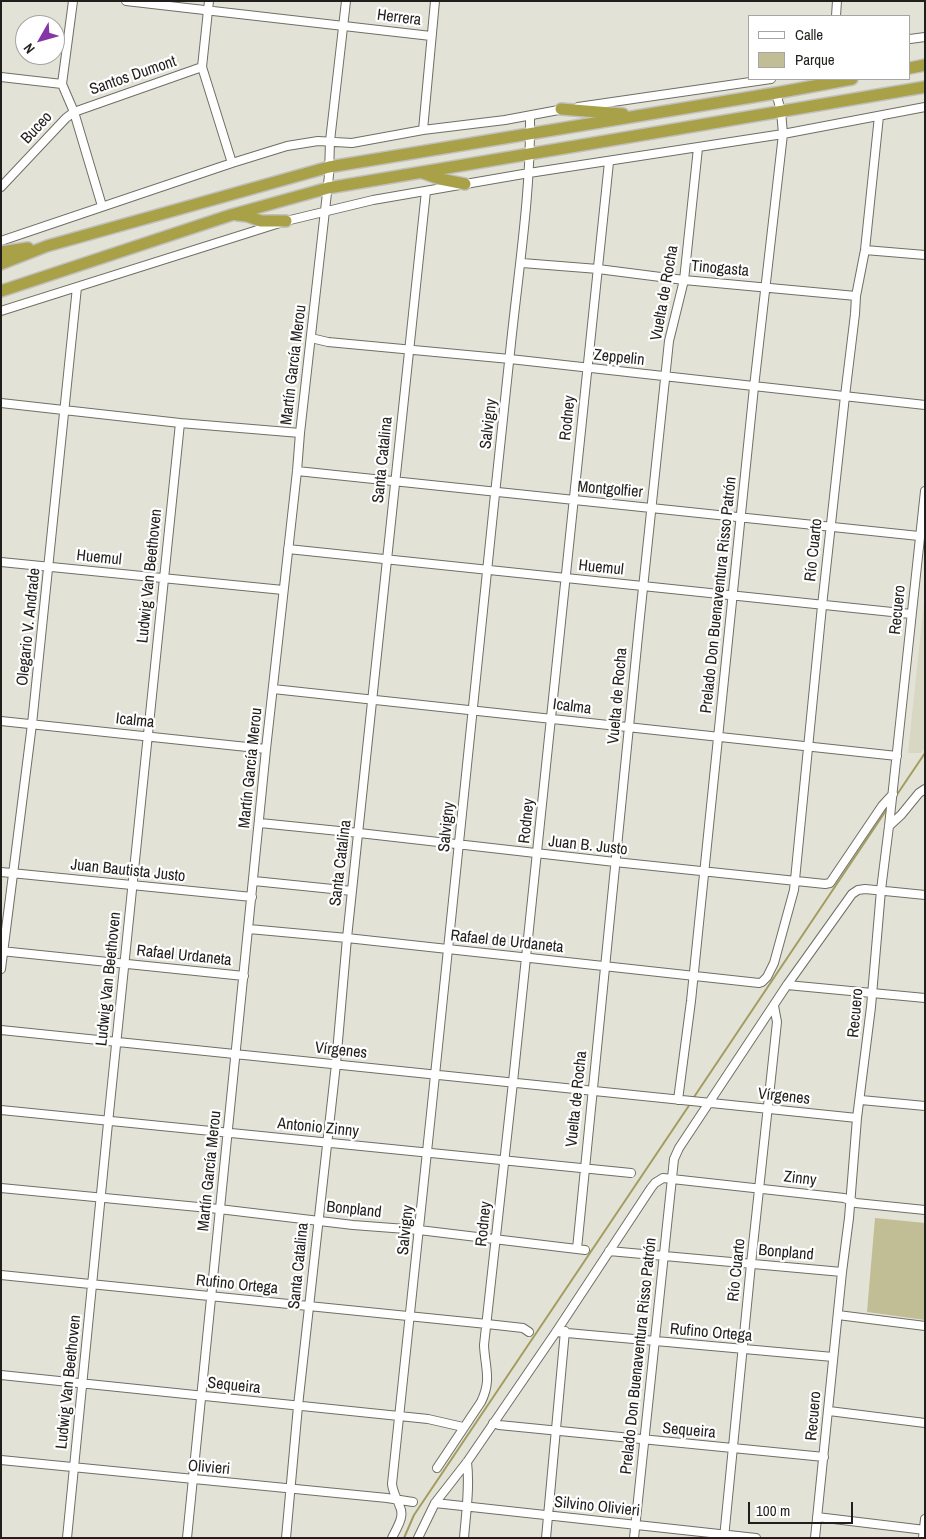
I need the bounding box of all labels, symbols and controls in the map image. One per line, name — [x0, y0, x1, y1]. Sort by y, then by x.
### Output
street label: Herrera — [376, 6, 422, 30]
north arrow — [15, 15, 65, 65]
legend — [748, 15, 911, 80]
text: Calle — [795, 24, 823, 45]
text: N — [19, 40, 39, 57]
text: Parque — [795, 49, 835, 70]
street label: Santos Dumont — [87, 52, 179, 100]
street label: Buceo — [17, 108, 57, 148]
street label: Vuelta de Rocha — [647, 244, 683, 342]
street label: Tinogasta — [690, 257, 750, 281]
street label: Martín García Merou — [277, 304, 311, 426]
street label: Zeppelin — [593, 346, 645, 370]
street label: Rodney — [556, 395, 580, 441]
street label: Salvigny — [476, 398, 502, 450]
street label: Santa Catalina — [369, 416, 397, 504]
street label: Prelado Don Buenaventura Risso Patrón — [697, 476, 741, 714]
street label: Montgolfier — [576, 478, 644, 502]
street label: Ludwig Van Beethoven — [133, 508, 167, 644]
street label: Río Cuarto — [801, 517, 827, 583]
street label: Huemul — [76, 546, 122, 570]
street label: Huemul — [578, 556, 624, 580]
street label: Olegario V. Andrade — [13, 567, 45, 687]
street label: Recuero — [886, 584, 910, 636]
street label: Vuelta de Rocha — [604, 647, 632, 745]
street label: Icalma — [552, 695, 592, 719]
street label: Martín García Merou — [235, 707, 267, 829]
street label: Icalma — [115, 709, 155, 733]
street label: Rodney — [515, 798, 539, 844]
street label: Salvigny — [435, 801, 459, 853]
street label: Santa Catalina — [326, 819, 356, 907]
street label: Juan B. Justo — [547, 832, 629, 860]
street label: Juan Bautista Justo — [70, 855, 186, 887]
street label: Ludwig Van Beethoven — [92, 911, 126, 1047]
street label: Rafael de Urdaneta — [449, 927, 565, 957]
street label: Rafael Urdaneta — [135, 941, 233, 971]
street label: Recuero — [844, 987, 868, 1039]
street label: Vírgenes — [314, 1039, 368, 1063]
street label: Vuelta de Rocha — [562, 1050, 592, 1148]
street label: Vírgenes — [757, 1085, 811, 1109]
street label: Martín García Merou — [194, 1110, 226, 1232]
street label: Antonio Zinny — [276, 1114, 360, 1142]
street label: Zinny — [783, 1167, 817, 1191]
street label: Bonpland — [325, 1198, 383, 1222]
street label: Rodney — [472, 1201, 496, 1247]
street label: Salvigny — [394, 1204, 418, 1256]
street label: Santa Catalina — [285, 1222, 313, 1310]
street label: Prelado Don Buenaventura Risso Patrón — [617, 1237, 661, 1475]
street label: Río Cuarto — [724, 1237, 750, 1303]
street label: Bonpland — [758, 1241, 814, 1265]
street label: Rufino Ortega — [195, 1271, 279, 1299]
street label: Ludwig Van Beethoven — [52, 1314, 86, 1450]
street label: Rufino Ortega — [669, 1320, 753, 1346]
street label: Sequeira — [207, 1374, 261, 1398]
street label: Recuero — [802, 1390, 826, 1442]
street label: Sequeira — [662, 1419, 716, 1443]
street label: Olivieri — [187, 1457, 231, 1479]
scale bar — [751, 1492, 856, 1524]
street label: Silvino Olivieri — [553, 1493, 641, 1521]
text: 100 m — [756, 1500, 790, 1521]

